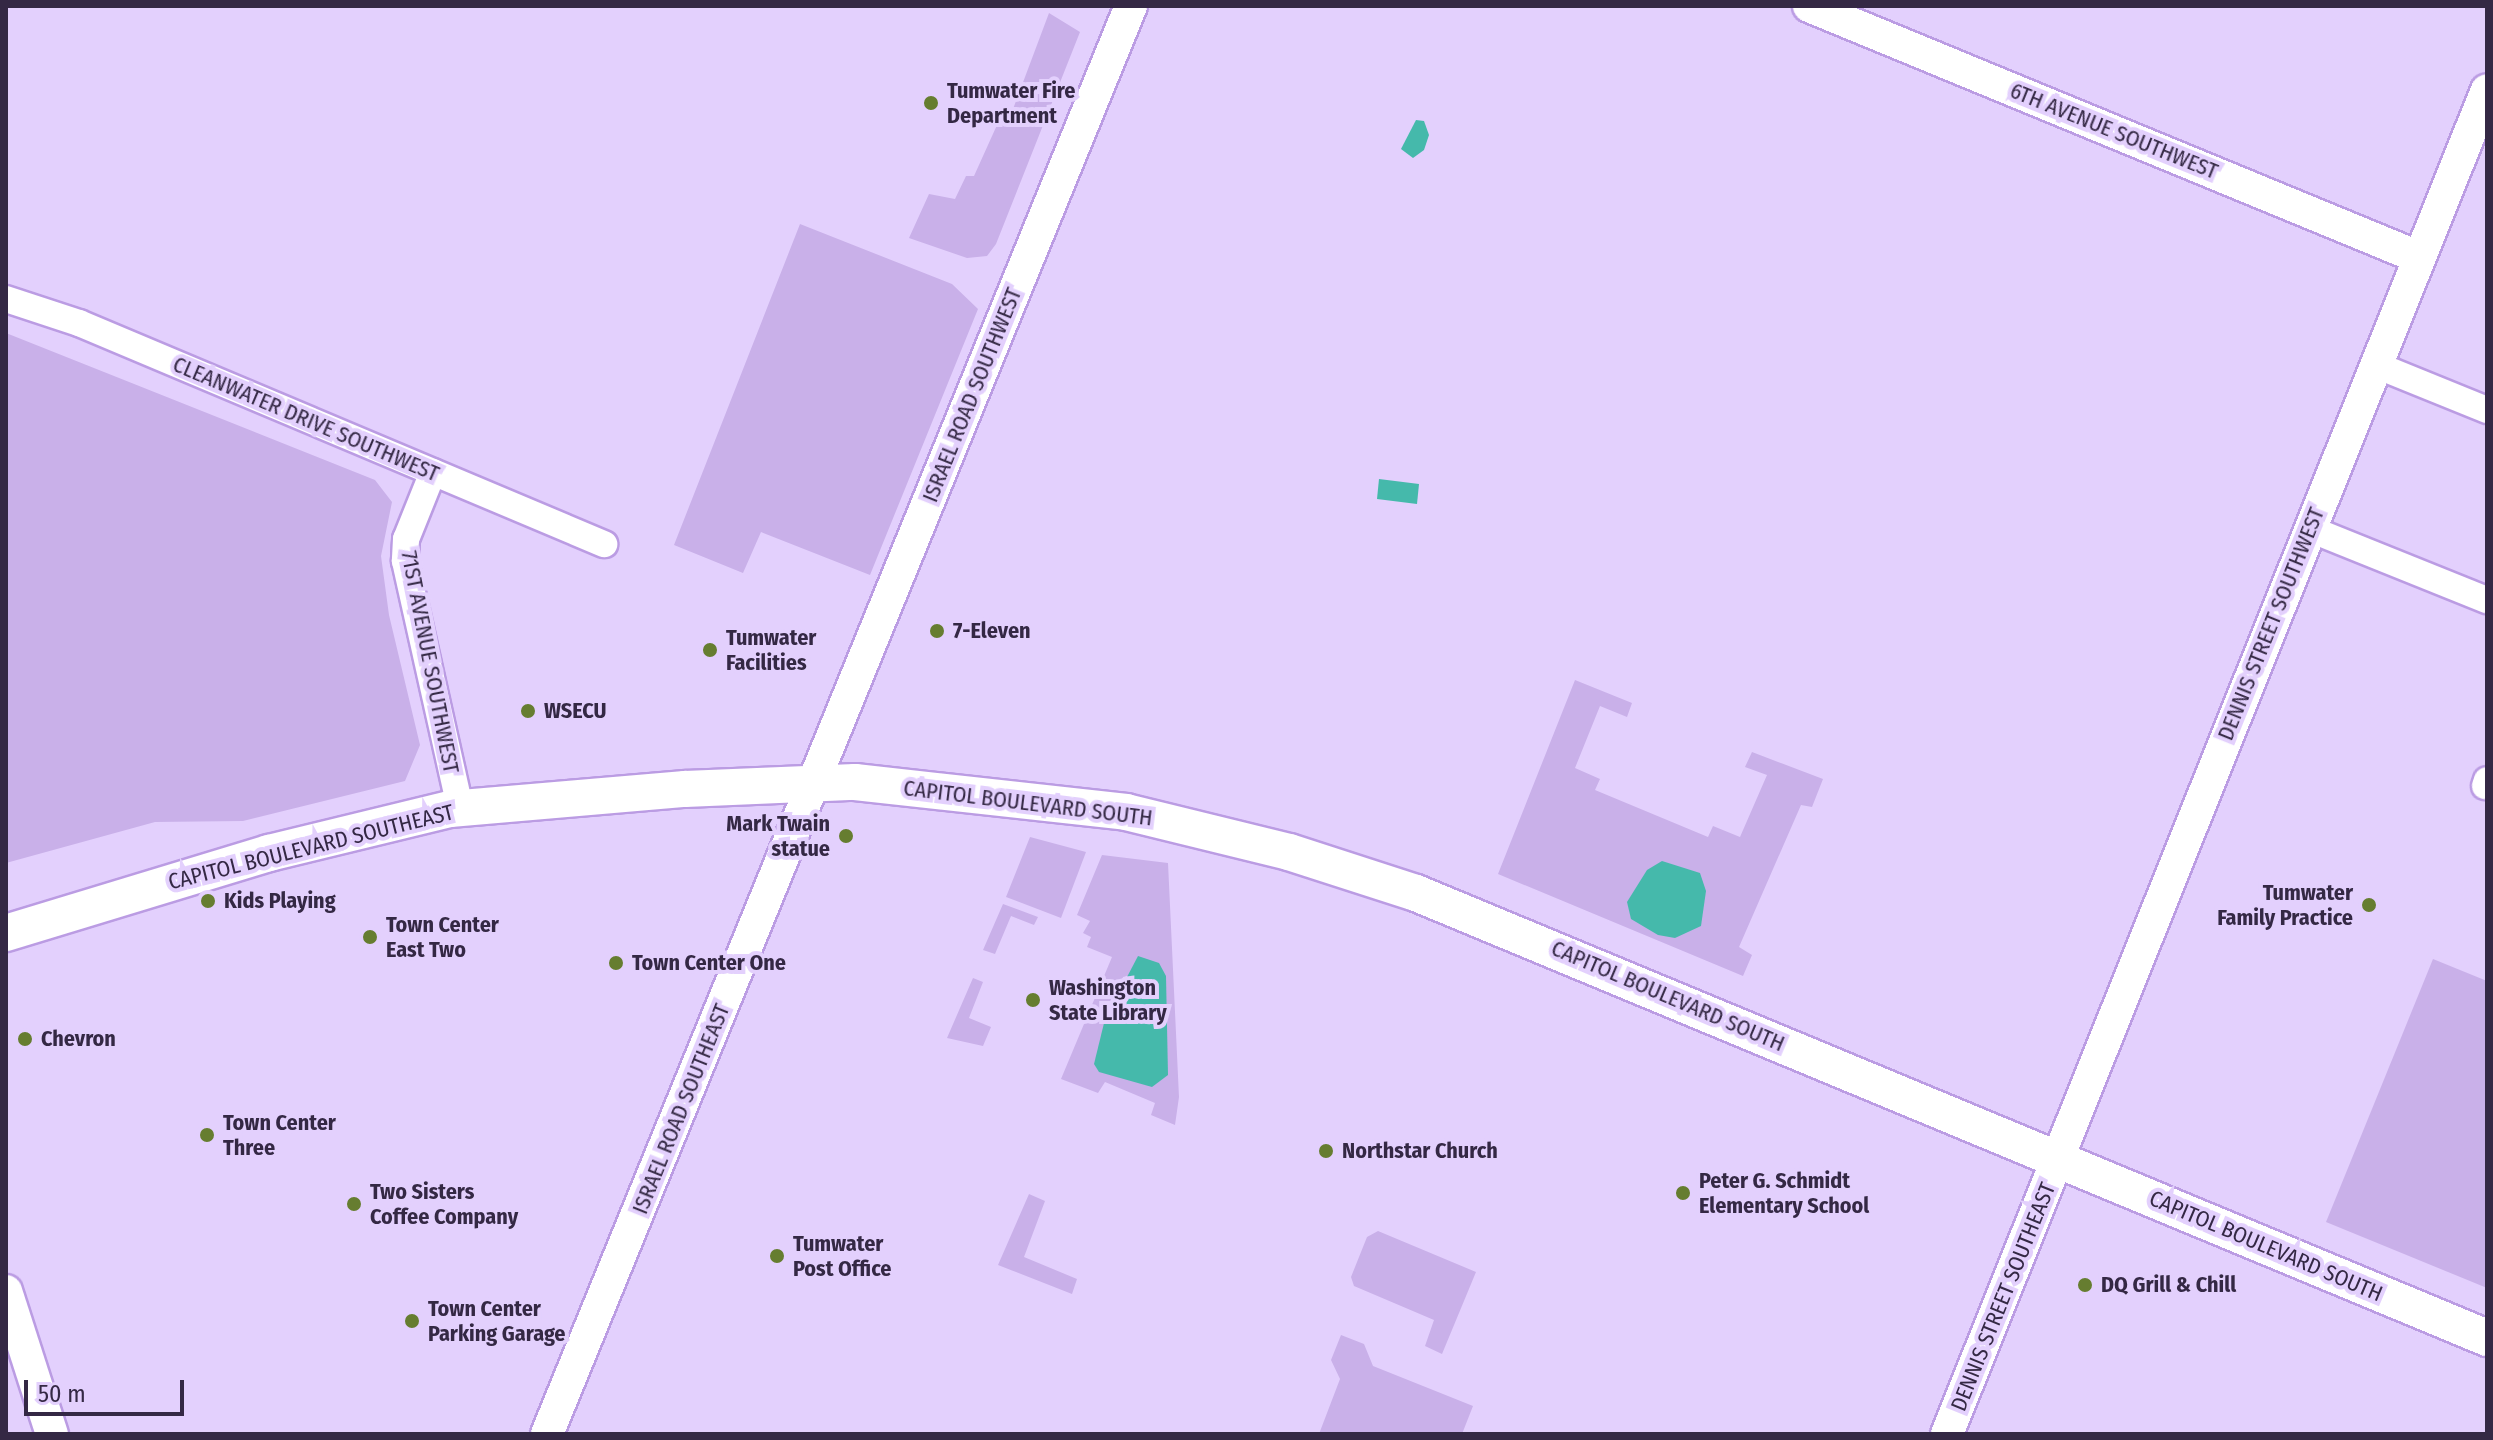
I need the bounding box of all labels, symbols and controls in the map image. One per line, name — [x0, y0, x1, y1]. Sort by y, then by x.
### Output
place label: Tumwater Fire Department — [947, 77, 1075, 128]
street label: 6TH AVENUE SOUTHWEST — [2006, 77, 2222, 185]
marker: Tumwater Fire Department — [922, 94, 940, 112]
street label: ISRAEL ROAD SOUTHWEST — [917, 284, 1027, 506]
street label: CLEANWATER DRIVE SOUTHWEST — [169, 351, 443, 487]
street label: DENNIS STREET SOUTHWEST — [2212, 504, 2330, 744]
street label: 71ST AVENUE SOUTHWEST — [395, 549, 465, 775]
place label: 7-Eleven — [953, 618, 1031, 644]
marker: 7-Eleven — [928, 622, 946, 640]
place label: Tumwater Facilities — [726, 624, 816, 676]
marker: Tumwater Facilities — [701, 641, 719, 659]
place label: WSECU — [544, 698, 607, 724]
marker: WSECU — [519, 702, 537, 720]
street label: CAPITOL BOULEVARD SOUTH — [902, 775, 1154, 831]
street label: CAPITOL BOULEVARD SOUTHEAST — [166, 799, 456, 895]
place label: Mark Twain statue — [726, 810, 830, 862]
marker: Mark Twain statue — [837, 827, 855, 845]
place label: Tumwater Family Practice — [2217, 879, 2353, 930]
place label: Kids Playing — [224, 888, 336, 914]
marker: Kids Playing — [199, 892, 217, 910]
marker: Tumwater Family Practice — [2360, 896, 2378, 914]
place label: Town Center East Two — [386, 911, 499, 962]
marker: Town Center East Two — [361, 928, 379, 946]
street label: CAPITOL BOULEVARD SOUTH — [1548, 935, 1788, 1057]
place label: Town Center One — [632, 950, 786, 976]
marker: Town Center One — [607, 954, 625, 972]
place label: Washington State Library — [1049, 974, 1167, 1026]
marker: Washington State Library — [1024, 991, 1042, 1009]
street label: ISRAEL ROAD SOUTHEAST — [627, 1000, 735, 1218]
place label: Chevron — [41, 1026, 116, 1052]
marker: Chevron — [16, 1030, 34, 1048]
place label: Town Center Three — [223, 1109, 336, 1160]
marker: Town Center Three — [198, 1126, 216, 1144]
place label: Northstar Church — [1342, 1138, 1498, 1164]
marker: Northstar Church — [1317, 1142, 1335, 1160]
place label: Peter G. Schmidt Elementary School — [1699, 1167, 1869, 1218]
place label: Two Sisters Coffee Company — [370, 1178, 518, 1230]
street label: DENNIS STREET SOUTHEAST — [1945, 1179, 2061, 1415]
marker: Peter G. Schmidt Elementary School — [1674, 1184, 1692, 1202]
street label: CAPITOL BOULEVARD SOUTH — [2146, 1185, 2386, 1307]
marker: Two Sisters Coffee Company — [345, 1195, 363, 1213]
place label: Tumwater Post Office — [793, 1230, 891, 1282]
marker: Tumwater Post Office — [768, 1247, 786, 1265]
place label: DQ Grill & Chill — [2101, 1272, 2236, 1298]
marker: DQ Grill & Chill — [2076, 1276, 2094, 1294]
place label: Town Center Parking Garage — [428, 1295, 565, 1346]
marker: Town Center Parking Garage — [403, 1312, 421, 1330]
scale bar — [28, 1364, 188, 1414]
text: 50 m — [38, 1380, 86, 1408]

